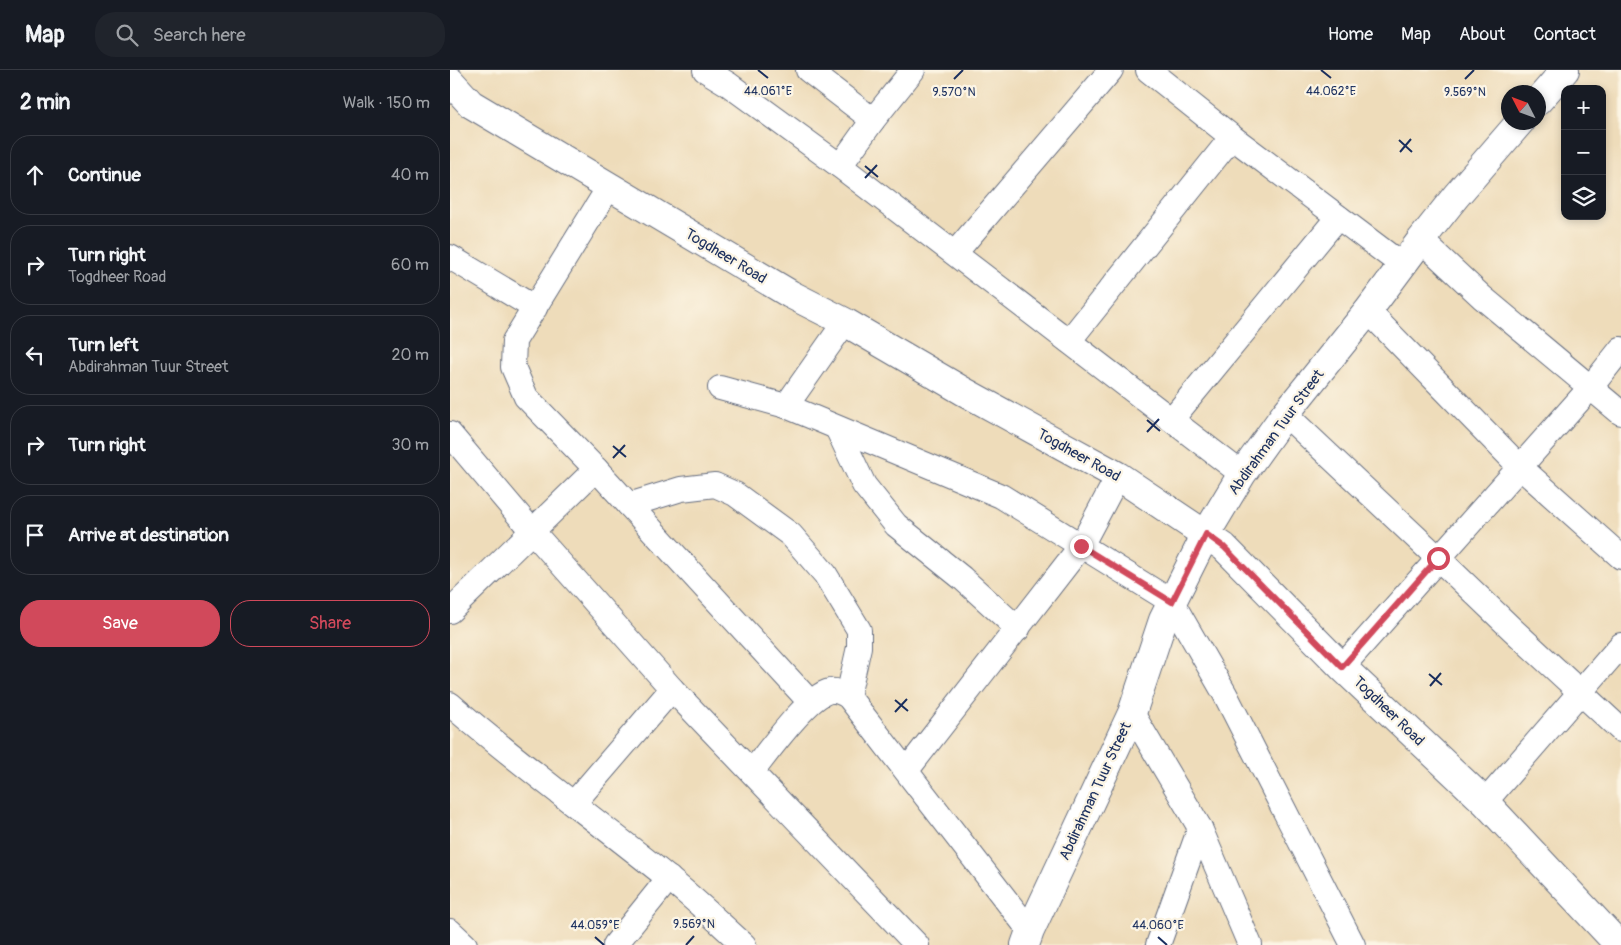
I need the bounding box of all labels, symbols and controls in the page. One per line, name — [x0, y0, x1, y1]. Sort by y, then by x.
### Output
search box — [95, 12, 445, 57]
text: Map — [25, 20, 65, 49]
icon: search — [113, 21, 141, 49]
text: Search here — [153, 23, 246, 47]
text: Home — [1328, 23, 1373, 46]
text: Map — [1401, 23, 1431, 46]
text: About — [1459, 23, 1505, 46]
text: Contact — [1533, 23, 1596, 46]
text: 44.061°E — [744, 84, 792, 99]
text: 44.062°E — [1306, 84, 1356, 99]
text: 9.570°N — [932, 85, 976, 100]
text: 9.569°N — [1444, 85, 1486, 100]
north arrow — [1501, 85, 1546, 130]
map controls — [1561, 85, 1606, 220]
button: + — [1561, 85, 1606, 130]
text: 2 min — [20, 89, 70, 116]
text: Walk · 150 m — [343, 93, 430, 113]
button: − — [1561, 130, 1606, 175]
icon: ahead — [21, 161, 49, 189]
text: Continue — [68, 163, 141, 187]
text: 40 m — [391, 165, 429, 185]
button: layers — [1561, 175, 1606, 220]
street label: Togdheer Road — [681, 225, 770, 288]
text: Turn right — [68, 243, 146, 267]
icon: right — [21, 251, 49, 279]
text: 60 m — [391, 255, 429, 275]
text: Togdheer Road — [68, 267, 166, 287]
text: Turn left — [68, 333, 138, 357]
icon: left — [21, 341, 49, 369]
text: 20 m — [391, 345, 429, 365]
text: Abdirahman Tuur Street — [68, 357, 228, 377]
street label: Abdirahman Tuur Street — [1225, 365, 1329, 499]
street label: Togdheer Road — [1034, 425, 1124, 486]
icon: right — [21, 431, 49, 459]
text: Turn right — [68, 433, 146, 457]
text: 30 m — [391, 435, 429, 455]
icon: arrive — [21, 521, 49, 549]
text: Arrive at destination — [68, 523, 229, 547]
route end — [1070, 535, 1093, 558]
route start — [1427, 547, 1450, 570]
button: Save — [20, 600, 220, 647]
button: Share — [230, 600, 430, 647]
street label: Togdheer Road — [1349, 673, 1428, 750]
street label: Abdirahman Tuur Street — [1055, 718, 1136, 863]
text: 9.569°N — [673, 917, 715, 932]
text: 44.059°E — [571, 918, 619, 933]
text: 44.060°E — [1132, 918, 1184, 933]

